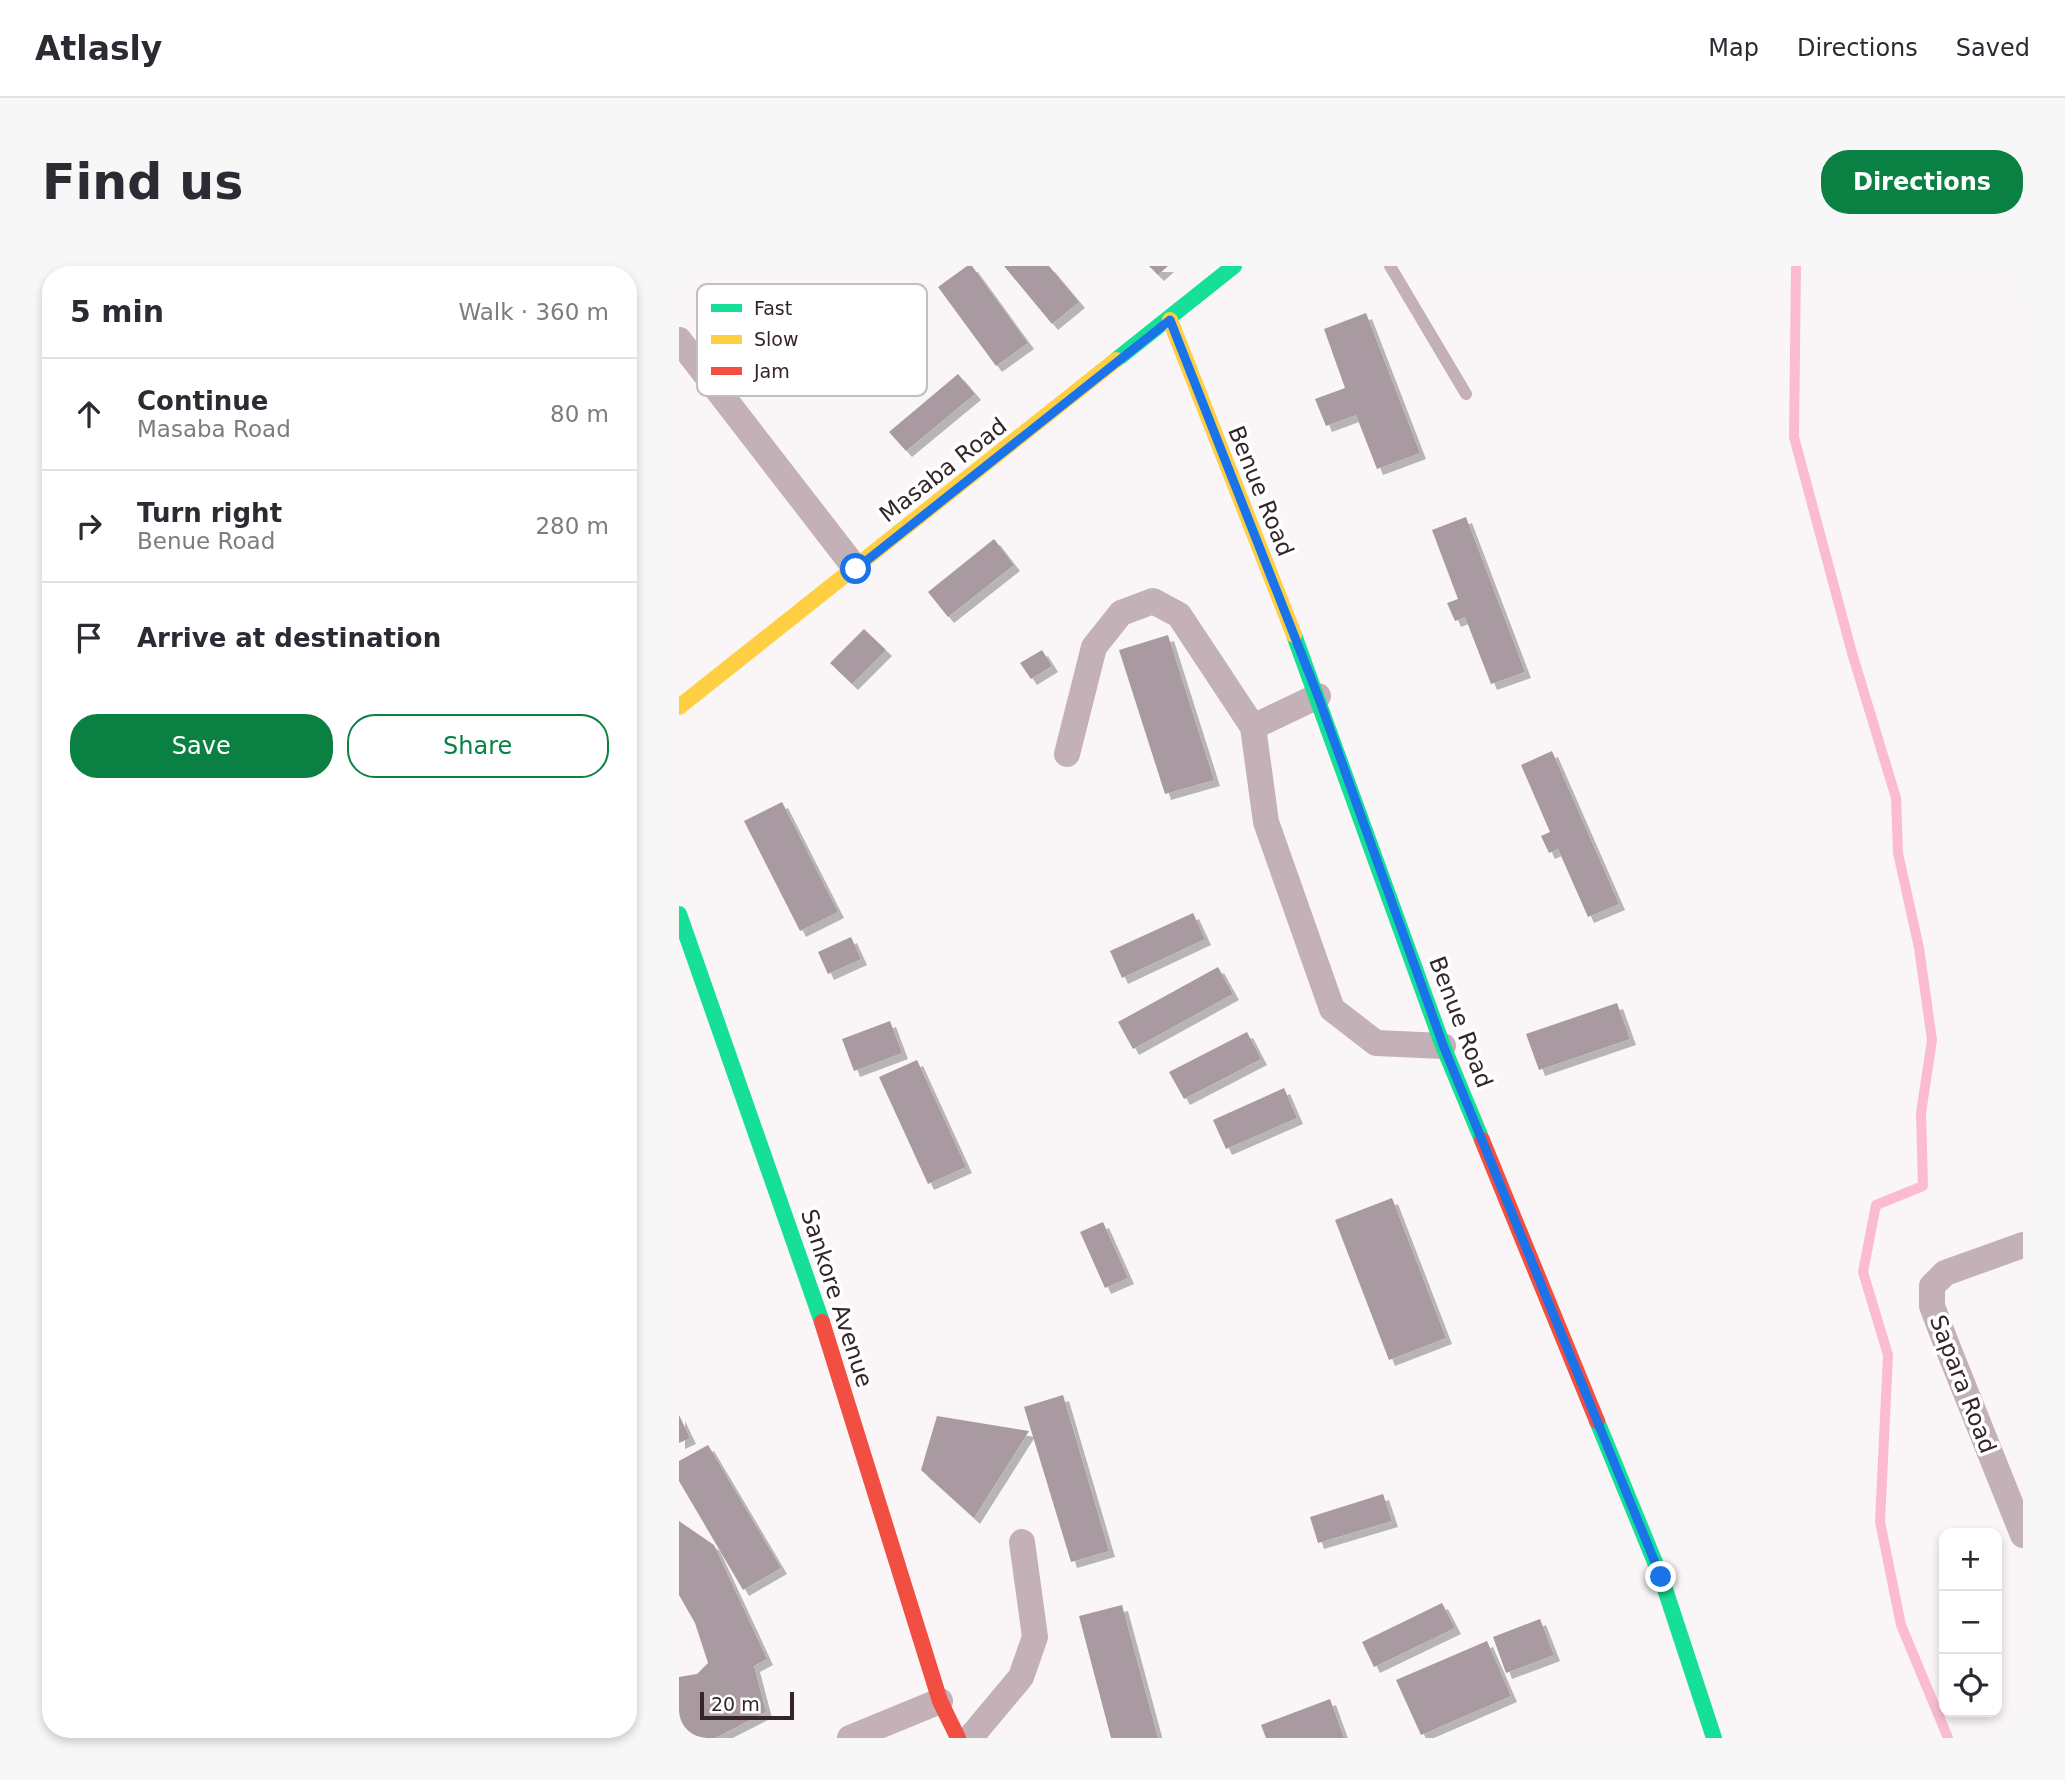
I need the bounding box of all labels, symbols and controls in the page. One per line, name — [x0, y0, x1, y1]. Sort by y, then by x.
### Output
text: Atlasly — [35, 29, 162, 68]
text: Map — [1708, 34, 1759, 62]
text: Directions — [1797, 34, 1918, 62]
text: Saved — [1956, 34, 2030, 62]
button: Directions — [1821, 150, 2023, 214]
text: Find us — [42, 154, 243, 211]
legend — [697, 284, 927, 396]
text: 5 min — [70, 294, 164, 329]
text: Fast — [754, 297, 792, 319]
text: Walk · 360 m — [458, 299, 609, 325]
text: Slow — [754, 328, 799, 350]
text: Jam — [753, 360, 790, 382]
text: Continue — [137, 386, 268, 416]
icon: ahead — [70, 395, 108, 433]
text: 80 m — [550, 401, 609, 427]
street label: Masaba Road — [874, 412, 1012, 528]
text: Masaba Road — [137, 416, 291, 442]
street label: Benue Road — [1223, 422, 1299, 560]
text: Turn right — [137, 498, 282, 528]
icon: right — [70, 507, 108, 545]
text: 280 m — [535, 513, 609, 539]
text: Benue Road — [137, 528, 275, 554]
route start — [840, 553, 871, 584]
icon: arrive — [70, 619, 108, 657]
text: Arrive at destination — [137, 623, 441, 653]
button: Save — [70, 714, 333, 778]
button: Share — [347, 714, 609, 778]
street label: Benue Road — [1424, 953, 1498, 1091]
street label: Sankore Avenue — [796, 1206, 878, 1390]
street label: Sapara Road — [1925, 1311, 2001, 1457]
map controls — [1939, 1528, 2002, 1717]
button: + — [1939, 1528, 2002, 1591]
route end — [1645, 1561, 1676, 1592]
button: − — [1939, 1591, 2002, 1654]
button: locate — [1939, 1654, 2002, 1717]
scale bar — [700, 1689, 795, 1721]
text: 20 m — [711, 1693, 760, 1715]

